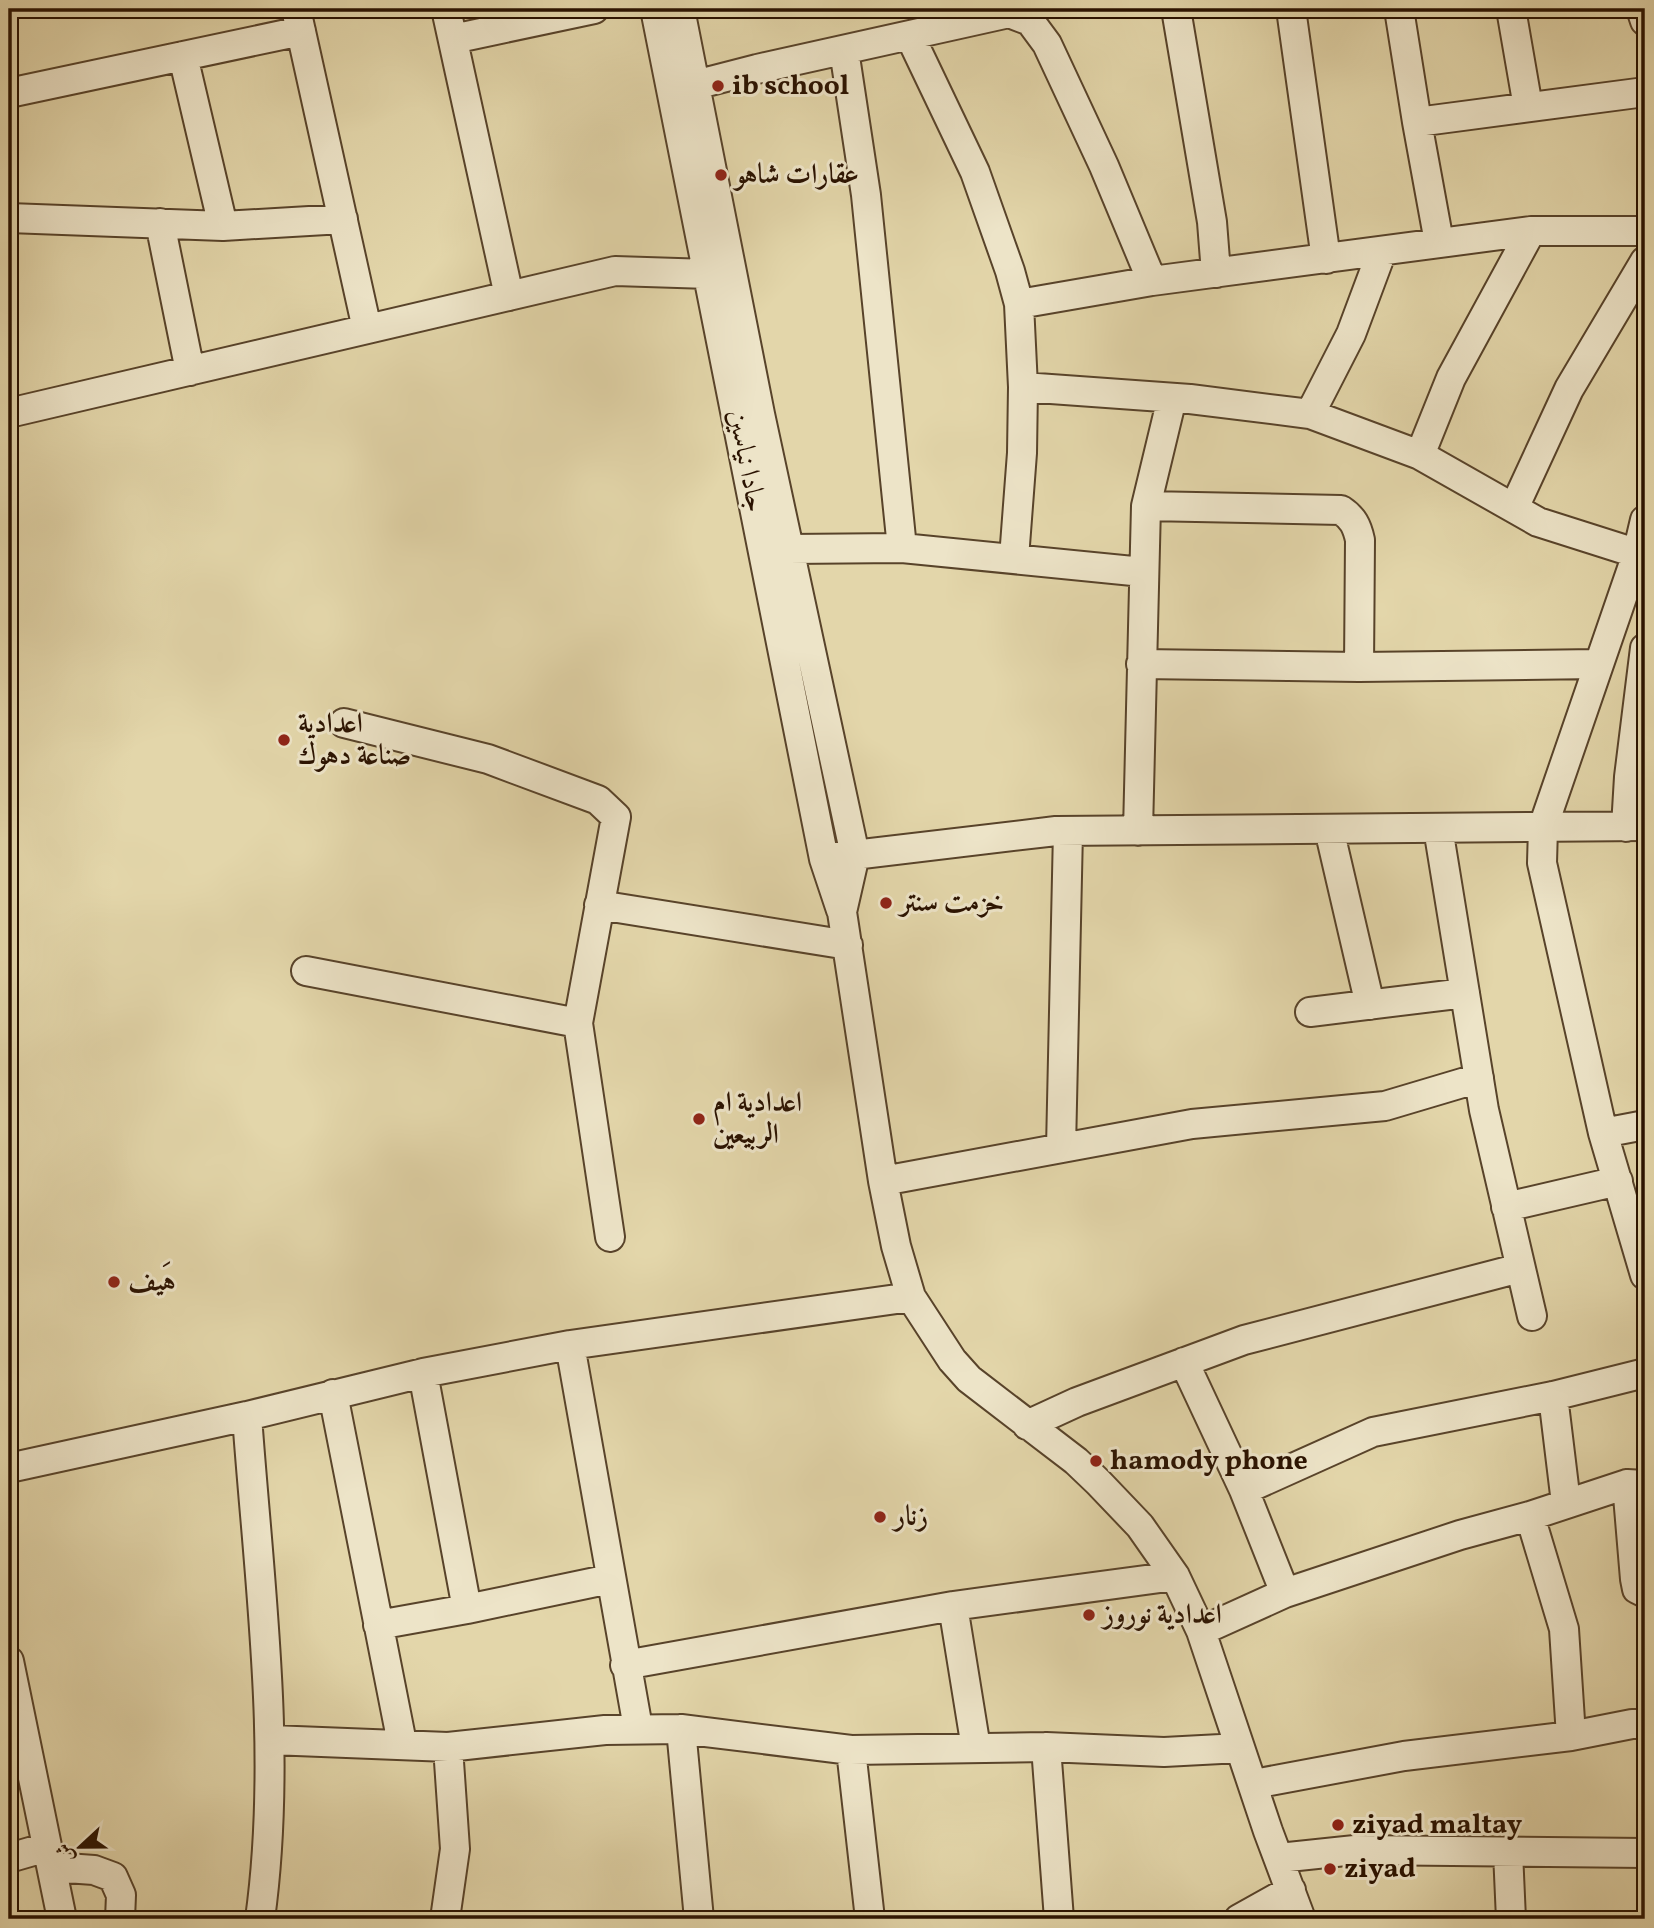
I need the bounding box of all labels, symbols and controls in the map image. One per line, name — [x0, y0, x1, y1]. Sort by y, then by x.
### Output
place label: ib school — [732, 67, 849, 106]
marker: ib school — [710, 78, 726, 94]
place label: عقارات شاهو — [732, 156, 859, 195]
marker: عقارات شاهو — [713, 167, 729, 183]
street label: جادا نیاسین — [717, 406, 775, 516]
place label: اعدادية صناعة دهوك — [298, 705, 411, 776]
marker: اعدادية صناعة دهوك — [276, 732, 292, 748]
place label: خزمت سنتر — [897, 884, 1004, 923]
marker: خزمت سنتر — [878, 895, 894, 911]
place label: اعدادية ام الربيعين — [713, 1084, 802, 1155]
marker: اعدادية ام الربيعين — [691, 1111, 707, 1127]
place label: هَيف — [128, 1261, 176, 1302]
marker: هَيف — [106, 1274, 122, 1290]
place label: hamody phone — [1110, 1442, 1308, 1481]
marker: hamody phone — [1088, 1453, 1104, 1469]
place label: زنار — [891, 1498, 928, 1537]
marker: زنار — [872, 1509, 888, 1525]
place label: اعدادية نوروز — [1100, 1596, 1222, 1635]
marker: اعدادية نوروز — [1081, 1607, 1097, 1623]
place label: ziyad maltay — [1352, 1806, 1522, 1845]
north arrow — [46, 1812, 116, 1882]
marker: ziyad maltay — [1330, 1817, 1346, 1833]
text: ش — [51, 1839, 82, 1866]
place label: ziyad — [1344, 1850, 1416, 1889]
marker: ziyad — [1322, 1861, 1338, 1877]

